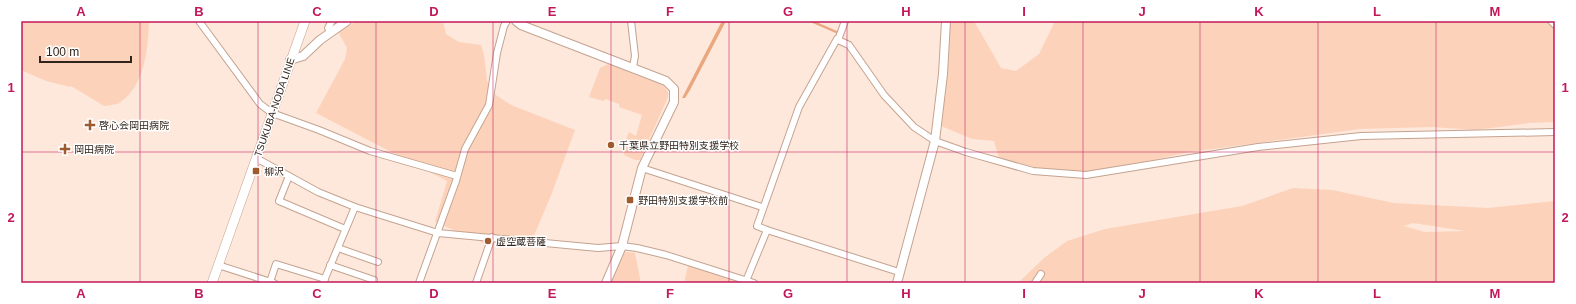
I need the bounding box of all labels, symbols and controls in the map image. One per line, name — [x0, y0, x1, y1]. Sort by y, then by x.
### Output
text: A — [76, 4, 86, 19]
text: B — [194, 4, 204, 19]
text: C — [312, 4, 322, 19]
text: D — [429, 4, 439, 19]
text: E — [548, 4, 557, 19]
text: F — [666, 4, 674, 19]
text: G — [783, 4, 793, 19]
text: H — [901, 4, 911, 19]
text: I — [1022, 4, 1026, 19]
text: J — [1138, 4, 1146, 19]
text: K — [1254, 4, 1264, 19]
text: L — [1373, 4, 1381, 19]
text: M — [1490, 4, 1500, 19]
scale bar — [40, 38, 131, 64]
text: 100 m — [46, 45, 79, 59]
street label: TSUKUBA-NODA LINE — [252, 56, 297, 158]
text: 1 — [7, 80, 15, 95]
text: 1 — [1561, 80, 1569, 95]
marker: 啓心会岡田病院 — [84, 119, 96, 131]
place label: 啓心会岡田病院 — [99, 120, 169, 131]
marker: 千葉県立野田特別支援学校 — [606, 140, 616, 150]
place label: 千葉県立野田特別支援学校 — [619, 140, 739, 151]
marker: 岡田病院 — [59, 143, 71, 155]
place label: 岡田病院 — [74, 144, 114, 155]
marker: 柳沢 — [251, 166, 261, 176]
place label: 柳沢 — [264, 166, 284, 177]
marker: 野田特別支援学校前 — [625, 195, 635, 205]
place label: 野田特別支援学校前 — [638, 195, 728, 206]
text: 2 — [7, 210, 15, 225]
text: 2 — [1561, 210, 1569, 225]
marker: 虚空蔵菩薩 — [483, 236, 493, 246]
place label: 虚空蔵菩薩 — [496, 236, 546, 247]
text: A — [76, 286, 86, 301]
text: B — [194, 286, 204, 301]
text: C — [312, 286, 322, 301]
text: D — [429, 286, 439, 301]
text: E — [548, 286, 557, 301]
text: F — [666, 286, 674, 301]
text: G — [783, 286, 793, 301]
text: H — [901, 286, 911, 301]
text: I — [1022, 286, 1026, 301]
text: J — [1138, 286, 1146, 301]
text: K — [1254, 286, 1264, 301]
text: L — [1373, 286, 1381, 301]
text: M — [1490, 286, 1500, 301]

